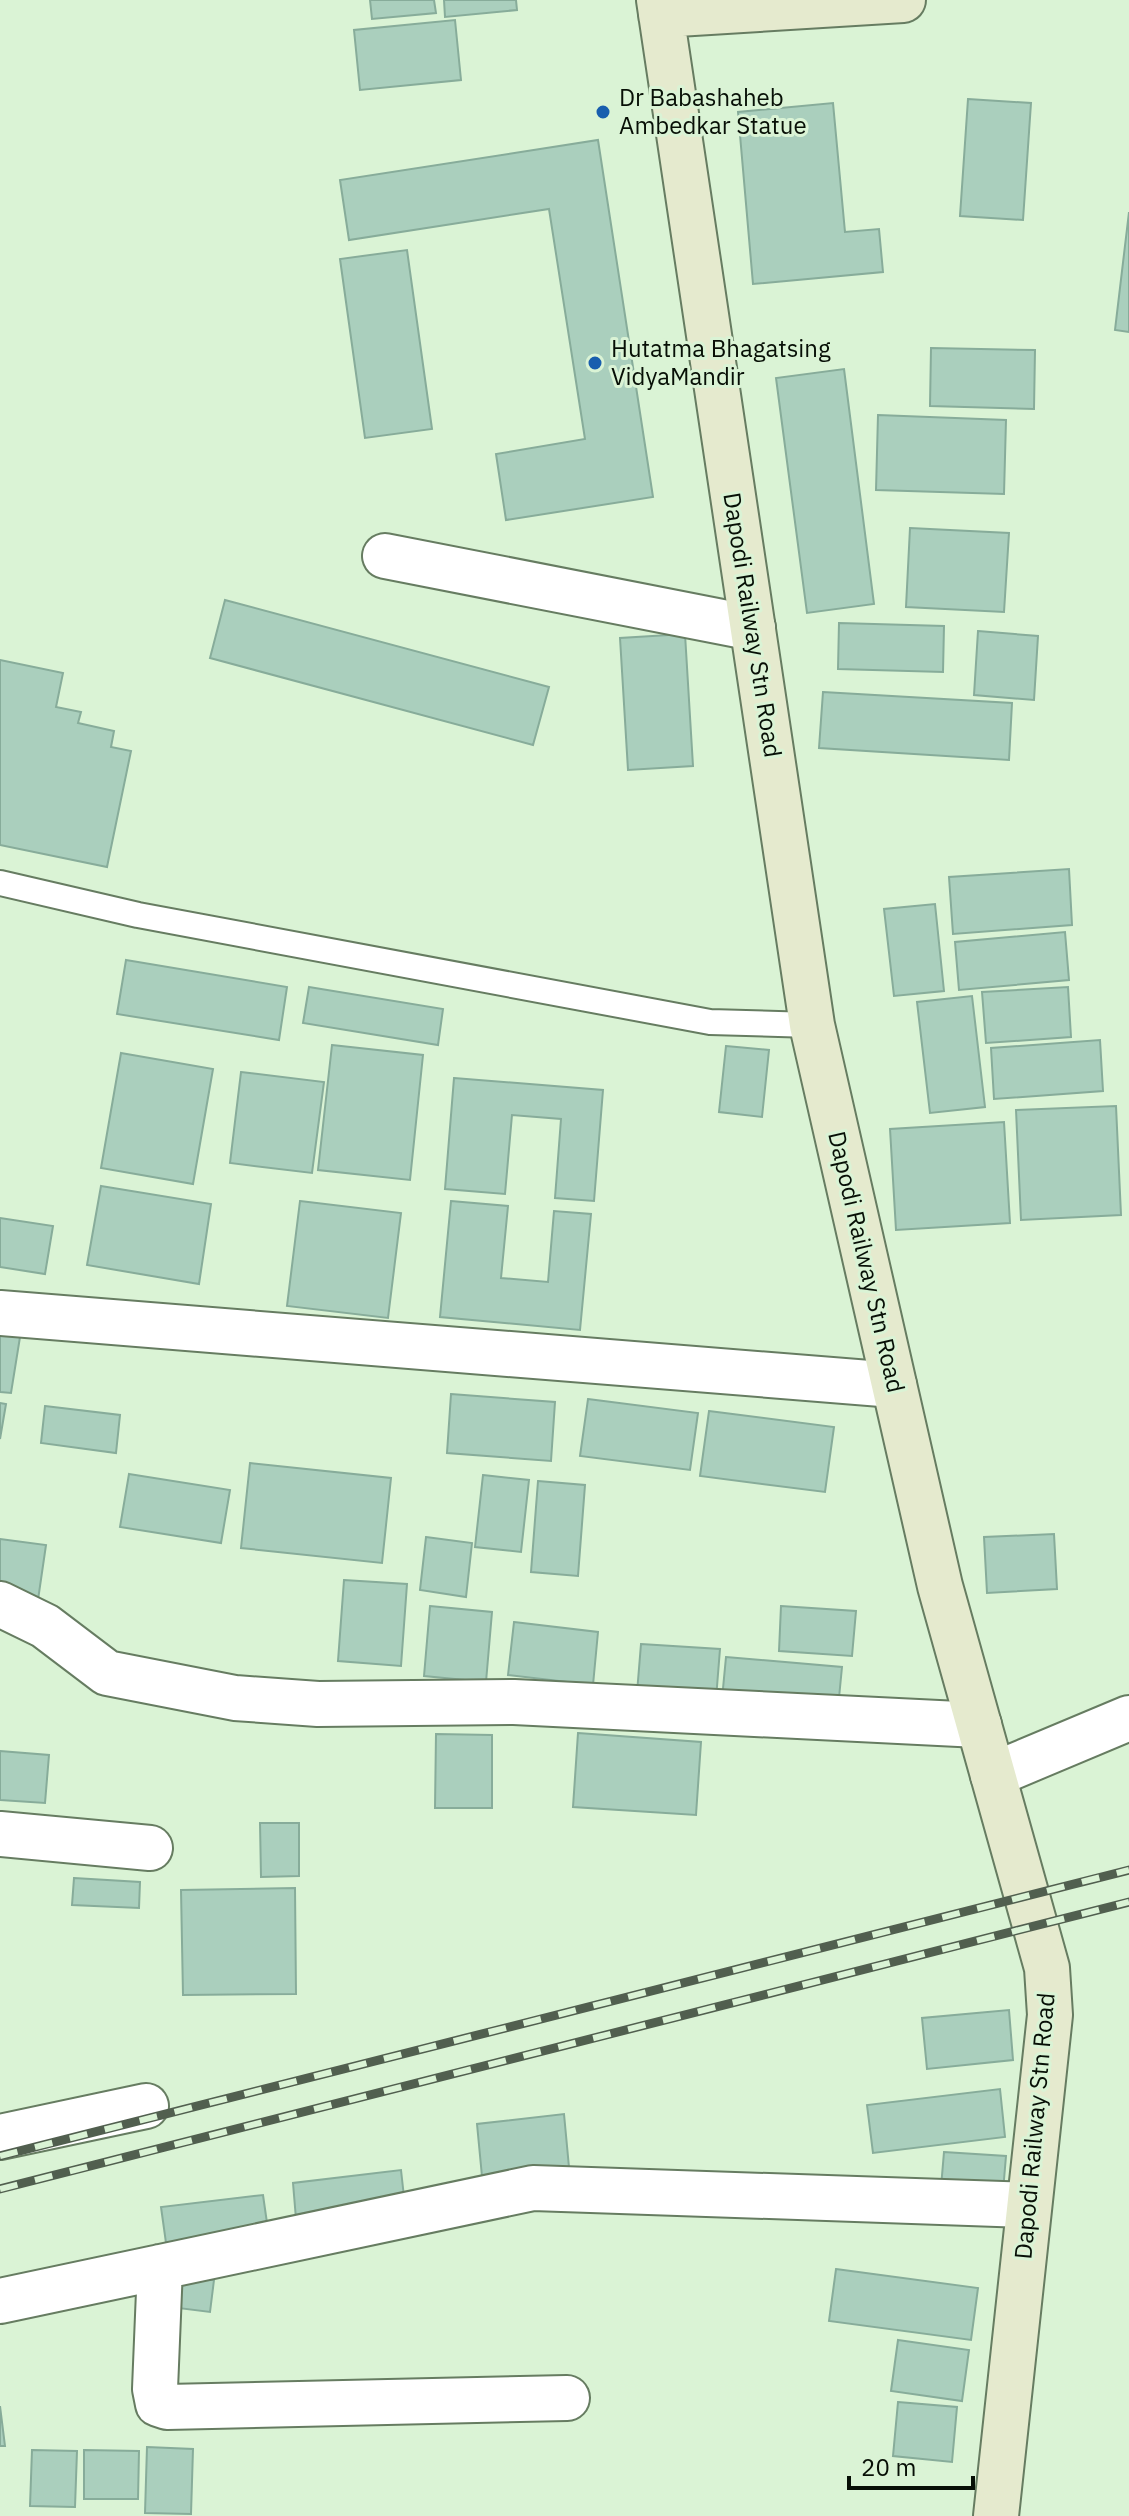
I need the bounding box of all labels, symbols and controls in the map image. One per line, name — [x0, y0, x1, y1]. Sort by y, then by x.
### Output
place label: Dr Babashaheb Ambedkar Statue — [619, 81, 807, 141]
marker: Dr Babashaheb Ambedkar Statue — [594, 103, 612, 121]
place label: Hutatma Bhagatsing VidyaMandir — [611, 332, 831, 392]
marker: Hutatma Bhagatsing VidyaMandir — [586, 354, 604, 372]
street label: Dapodi Railway Stn Road — [716, 490, 790, 760]
street label: Dapodi Railway Stn Road — [821, 1128, 913, 1396]
street label: Dapodi Railway Stn Road — [1006, 1991, 1062, 2261]
scale bar — [849, 2440, 973, 2490]
text: 20 m — [861, 2451, 916, 2483]

